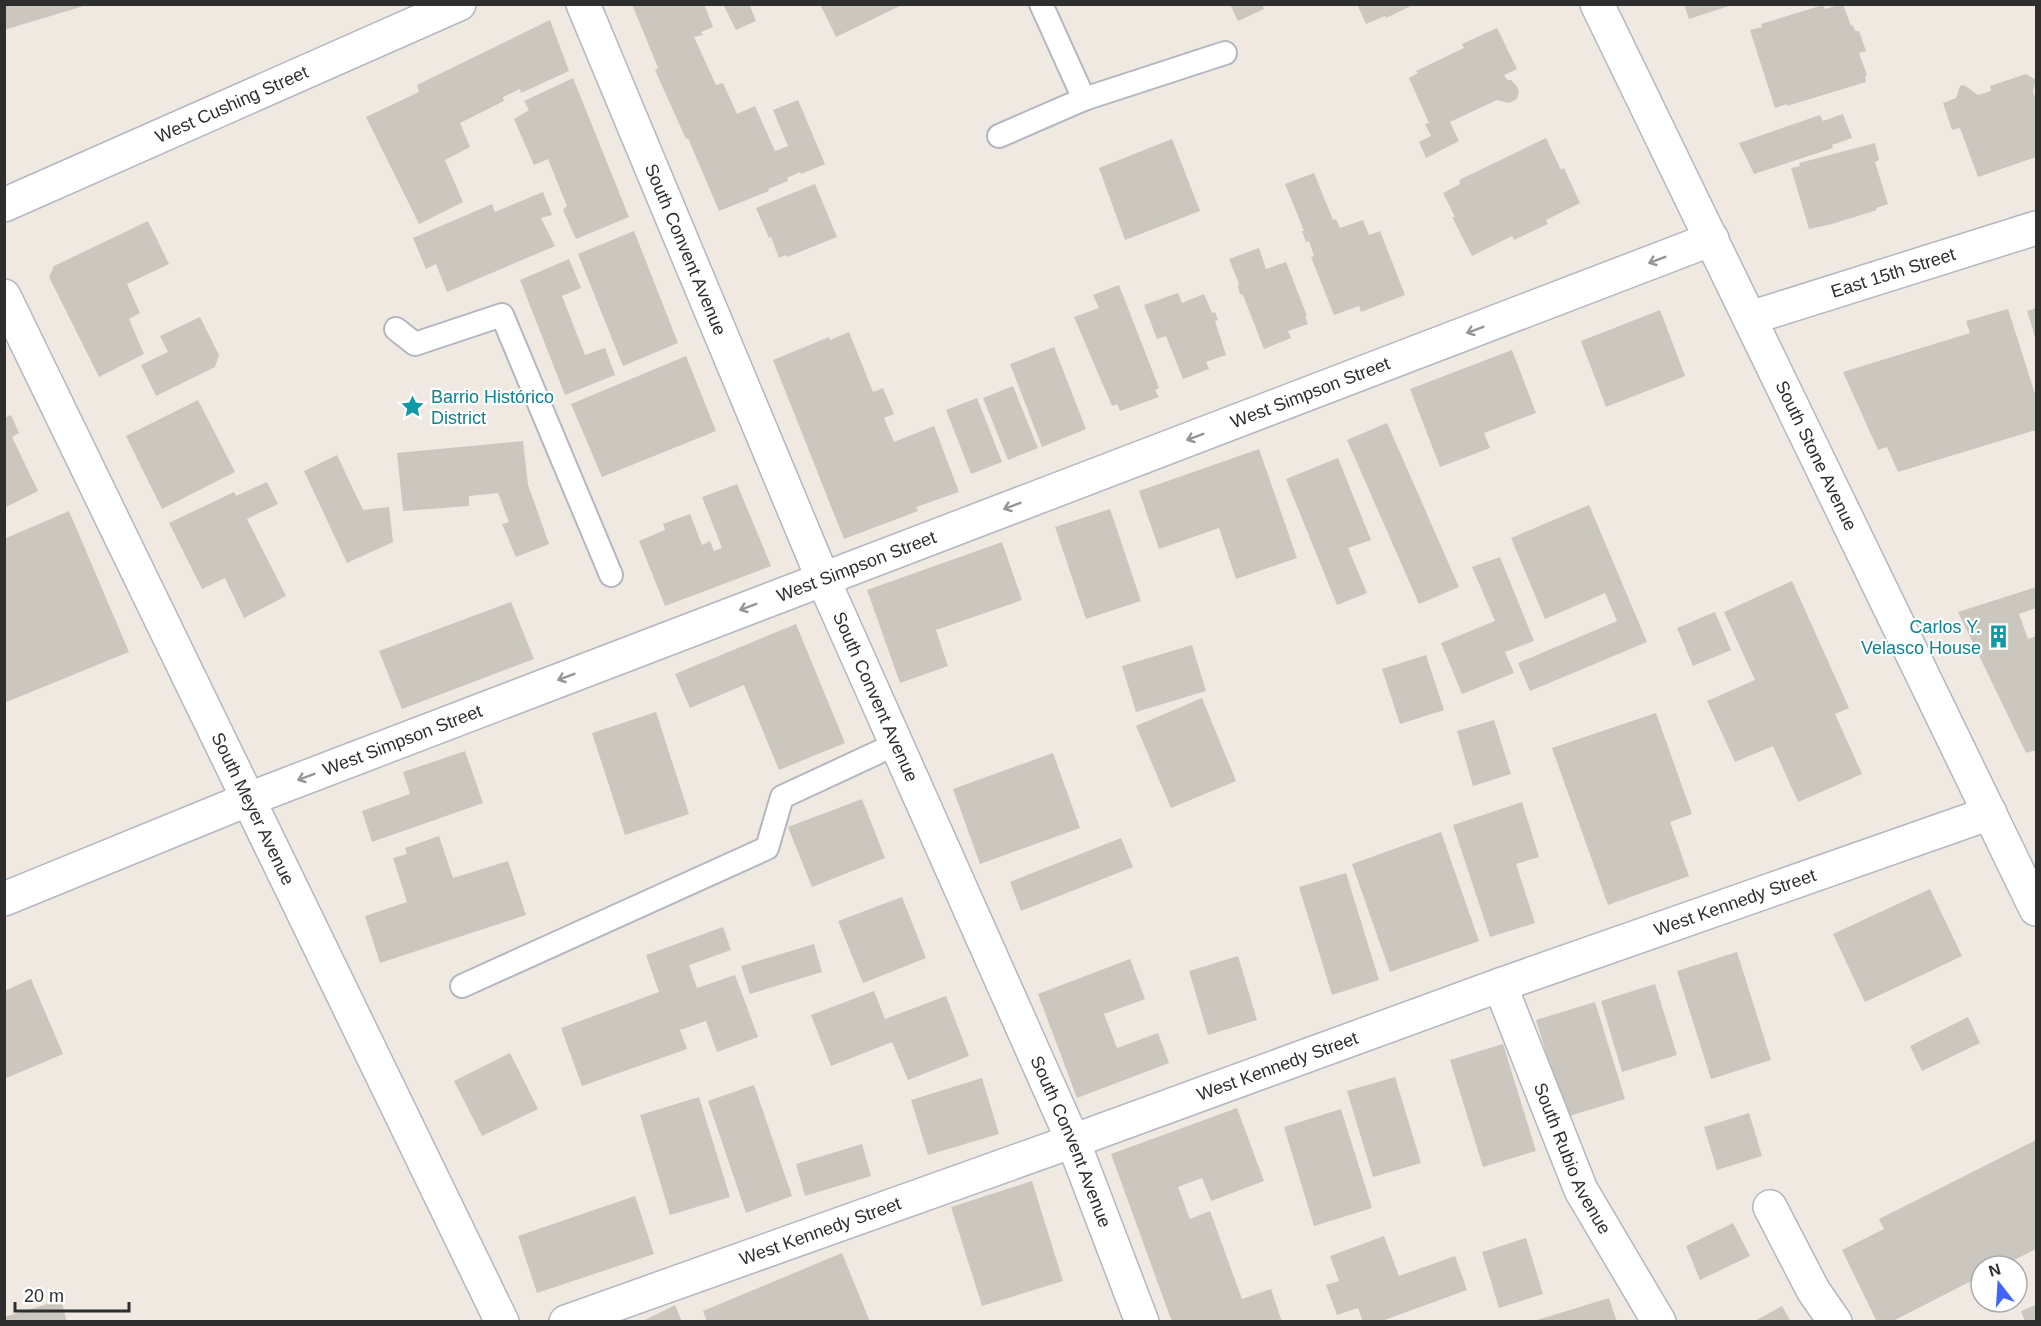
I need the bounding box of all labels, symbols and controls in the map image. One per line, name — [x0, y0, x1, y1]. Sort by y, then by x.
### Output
street label: West Cushing Street — [152, 62, 311, 147]
street label: South Convent Avenue — [641, 161, 730, 338]
street label: East 15th Street — [1828, 244, 1958, 302]
one-way arrow — [1648, 255, 1667, 266]
one-way arrow — [1466, 325, 1485, 336]
street label: West Simpson Street — [1228, 353, 1393, 432]
street label: South Stone Avenue — [1771, 378, 1861, 534]
place label: Barrio Histórico District — [431, 387, 554, 428]
place icon: Barrio Histórico District — [400, 394, 426, 420]
one-way arrow — [1186, 432, 1204, 443]
one-way arrow — [1004, 502, 1022, 513]
street label: West Simpson Street — [774, 527, 939, 606]
one-way arrow — [740, 603, 758, 614]
street label: South Convent Avenue — [829, 609, 922, 785]
place label: Carlos Y. Velasco House — [1861, 617, 1981, 658]
building icon: Carlos Y. Velasco House — [1986, 624, 2012, 650]
one-way arrow — [557, 672, 576, 683]
street label: West Simpson Street — [320, 701, 485, 780]
street label: South Meyer Avenue — [207, 729, 298, 888]
one-way arrow — [297, 772, 316, 783]
street label: West Kennedy Street — [1652, 865, 1818, 940]
street label: West Kennedy Street — [1194, 1028, 1361, 1105]
street label: South Convent Avenue — [1026, 1053, 1115, 1230]
street label: South Rubio Avenue — [1530, 1080, 1615, 1238]
street label: West Kennedy Street — [737, 1193, 904, 1269]
north arrow — [1969, 1254, 2029, 1314]
text: N — [1987, 1260, 2003, 1280]
scale bar — [15, 1275, 129, 1313]
text: 20 m — [24, 1286, 64, 1306]

